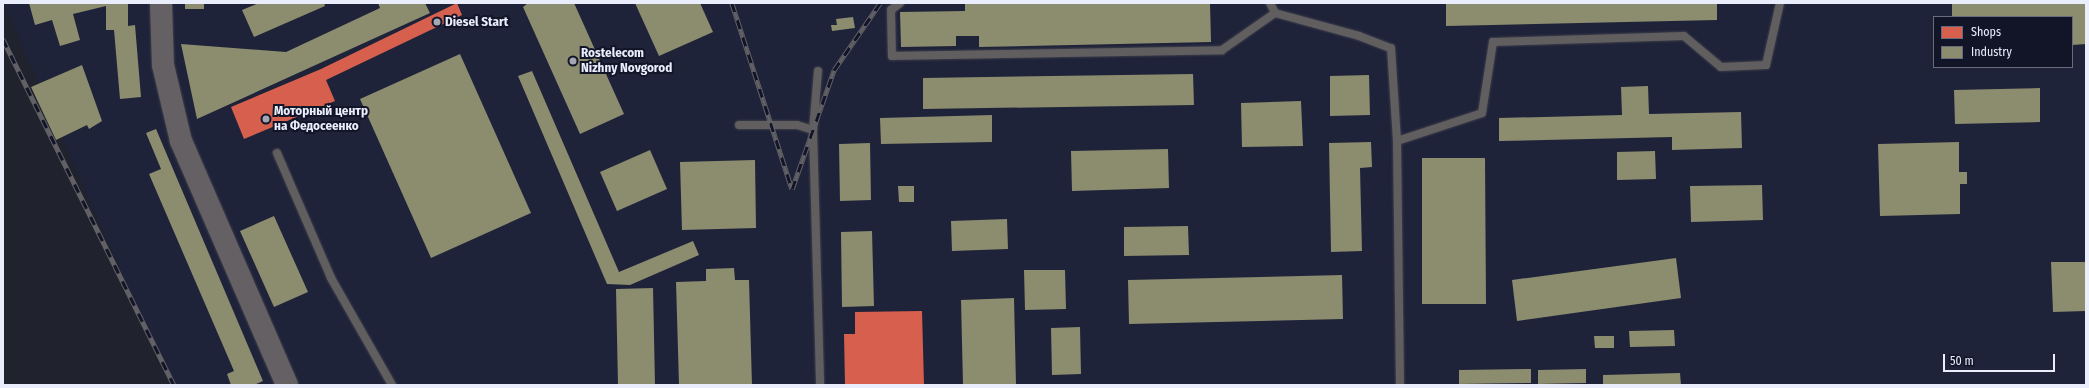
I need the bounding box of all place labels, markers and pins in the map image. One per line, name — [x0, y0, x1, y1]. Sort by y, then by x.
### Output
place label: Diesel Start — [445, 14, 508, 30]
marker: Diesel Start — [432, 17, 442, 27]
place label: Rostelecom Nizhny Novgorod — [581, 46, 672, 77]
marker: Rostelecom Nizhny Novgorod — [568, 56, 578, 66]
place label: Моторный центр на Федосеенко — [274, 104, 368, 135]
marker: Моторный центр на Федосеенко — [261, 114, 271, 124]

